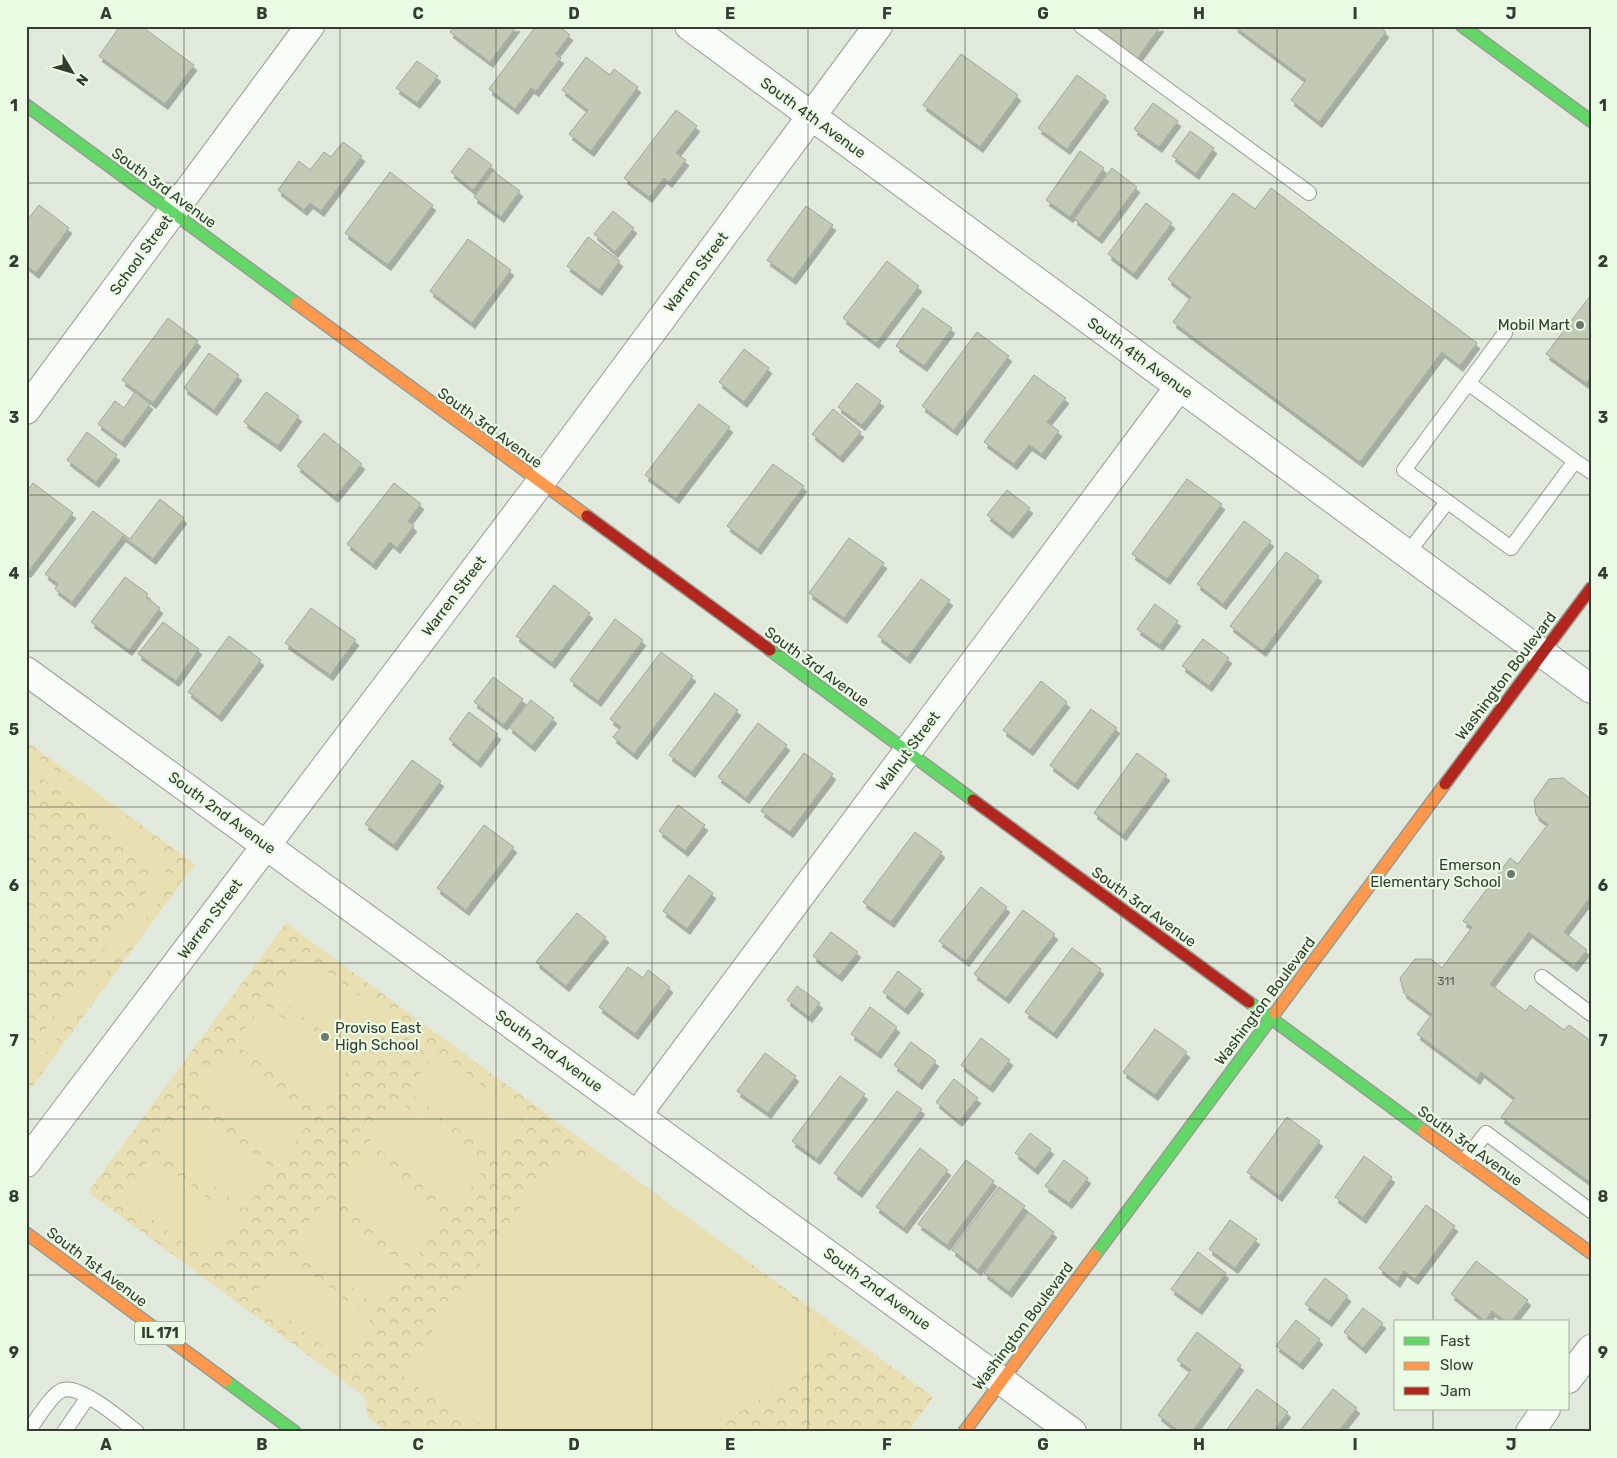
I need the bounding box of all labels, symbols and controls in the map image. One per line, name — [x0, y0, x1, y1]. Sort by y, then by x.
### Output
text: A — [100, 4, 112, 23]
text: B — [256, 4, 268, 23]
text: C — [412, 4, 424, 23]
text: D — [568, 4, 580, 23]
text: E — [725, 4, 735, 23]
text: F — [882, 4, 892, 23]
text: G — [1037, 4, 1049, 23]
text: H — [1193, 4, 1205, 23]
text: I — [1352, 4, 1358, 23]
text: J — [1506, 4, 1516, 23]
north arrow — [48, 48, 98, 98]
text: N — [72, 70, 92, 89]
street label: South 4th Avenue — [757, 74, 869, 162]
text: 1 — [10, 96, 18, 115]
text: 1 — [1599, 96, 1607, 115]
street label: South 3rd Avenue — [108, 144, 220, 232]
street label: School Street — [106, 211, 176, 299]
street label: Warren Street — [660, 228, 732, 316]
text: 2 — [9, 252, 19, 271]
text: 2 — [1598, 252, 1608, 271]
street label: South 4th Avenue — [1084, 314, 1196, 402]
place label: Mobil Mart — [1498, 316, 1570, 334]
marker: Mobil Mart — [1574, 319, 1586, 331]
street label: South 3rd Avenue — [434, 384, 546, 472]
text: 3 — [9, 408, 19, 427]
text: 3 — [1598, 408, 1608, 427]
street label: Warren Street — [418, 552, 490, 640]
text: 4 — [9, 564, 20, 583]
text: 4 — [1598, 564, 1609, 583]
street label: Washington Boulevard — [1452, 608, 1560, 744]
street label: South 3rd Avenue — [761, 623, 873, 711]
street label: Walnut Street — [872, 708, 944, 794]
text: 5 — [9, 720, 19, 739]
text: 5 — [1598, 720, 1608, 739]
street label: South 2nd Avenue — [165, 768, 279, 858]
place label: Emerson Elementary School — [1370, 856, 1501, 891]
street label: South 3rd Avenue — [1088, 863, 1200, 951]
marker: Emerson Elementary School — [1505, 868, 1517, 880]
street label: Warren Street — [174, 875, 246, 963]
text: 6 — [9, 876, 19, 895]
text: 6 — [1598, 876, 1608, 895]
street label: Washington Boulevard — [1211, 933, 1319, 1069]
house number: 311 — [1437, 974, 1455, 988]
street label: South 2nd Avenue — [492, 1006, 606, 1096]
place label: Proviso East High School — [335, 1019, 421, 1054]
text: 7 — [9, 1031, 19, 1050]
marker: Proviso East High School — [319, 1031, 331, 1043]
text: 7 — [1598, 1031, 1608, 1050]
street label: South 3rd Avenue — [1414, 1102, 1526, 1190]
text: 8 — [9, 1187, 20, 1206]
text: 8 — [1598, 1187, 1609, 1206]
street label: South 1st Avenue — [43, 1223, 151, 1311]
street label: South 2nd Avenue — [820, 1244, 934, 1334]
street label: Washington Boulevard — [969, 1258, 1077, 1394]
legend — [1394, 1320, 1570, 1410]
road number: IL 171 — [135, 1322, 185, 1345]
text: Fast — [1440, 1332, 1470, 1350]
text: 9 — [9, 1343, 19, 1362]
text: 9 — [1598, 1343, 1608, 1362]
text: Slow — [1440, 1356, 1473, 1374]
text: Jam — [1440, 1382, 1471, 1400]
text: A — [100, 1435, 112, 1454]
text: B — [256, 1435, 268, 1454]
text: C — [412, 1435, 424, 1454]
text: D — [568, 1435, 580, 1454]
text: E — [725, 1435, 735, 1454]
text: F — [882, 1435, 892, 1454]
text: G — [1037, 1435, 1049, 1454]
text: H — [1193, 1435, 1205, 1454]
text: I — [1352, 1435, 1358, 1454]
text: J — [1506, 1435, 1516, 1454]

